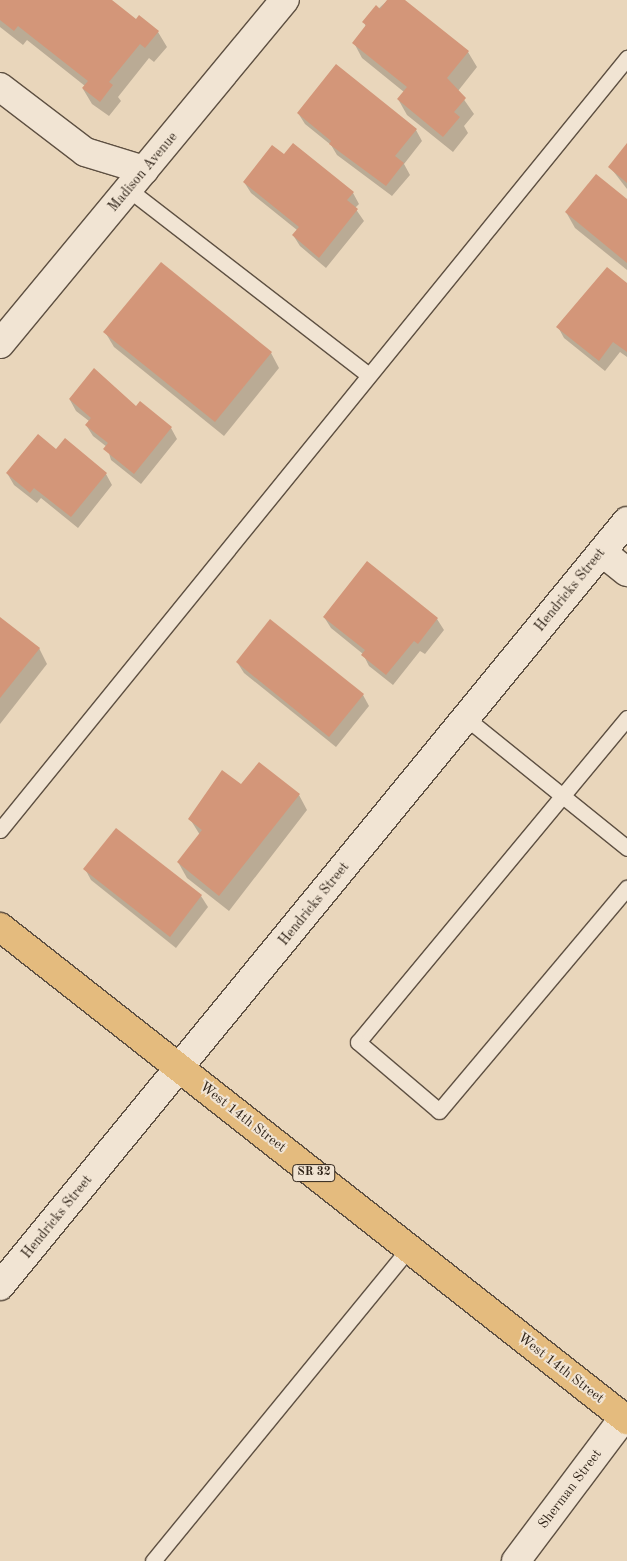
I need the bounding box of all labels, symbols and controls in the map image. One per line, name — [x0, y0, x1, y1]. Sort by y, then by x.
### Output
street label: Madison Avenue — [105, 129, 181, 215]
street label: Hendricks Street — [531, 545, 609, 635]
street label: Hendricks Street — [275, 859, 353, 949]
street label: West 14th Street — [197, 1078, 289, 1156]
road number: SR 32 — [292, 1164, 336, 1182]
street label: Hendricks Street — [18, 1172, 96, 1262]
street label: West 14th Street — [515, 1329, 607, 1407]
street label: Sherman Street — [535, 1446, 605, 1532]

